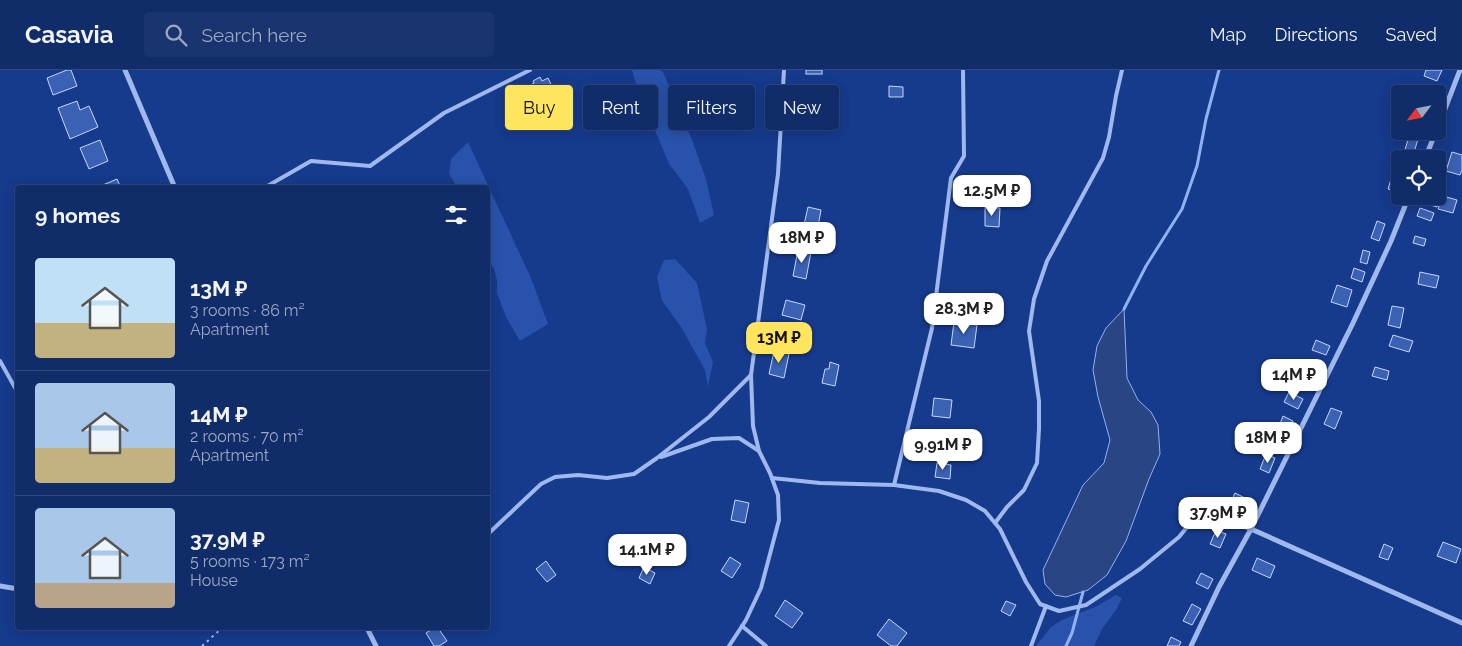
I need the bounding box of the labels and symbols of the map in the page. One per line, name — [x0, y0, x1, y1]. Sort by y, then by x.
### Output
north arrow — [1391, 85, 1446, 140]
pin: 12.5M ₽ — [946, 174, 1038, 217]
pin: 18M ₽ — [767, 222, 837, 264]
pin: 28.3M ₽ — [918, 292, 1010, 335]
pin: 13M ₽ — [744, 322, 814, 364]
pin: 14M ₽ — [1259, 358, 1329, 401]
pin: 18M ₽ — [1233, 422, 1303, 464]
pin: 9.91M ₽ — [897, 428, 989, 471]
pin: 37.9M ₽ — [1172, 496, 1264, 539]
pin: 14.1M ₽ — [601, 534, 693, 576]

